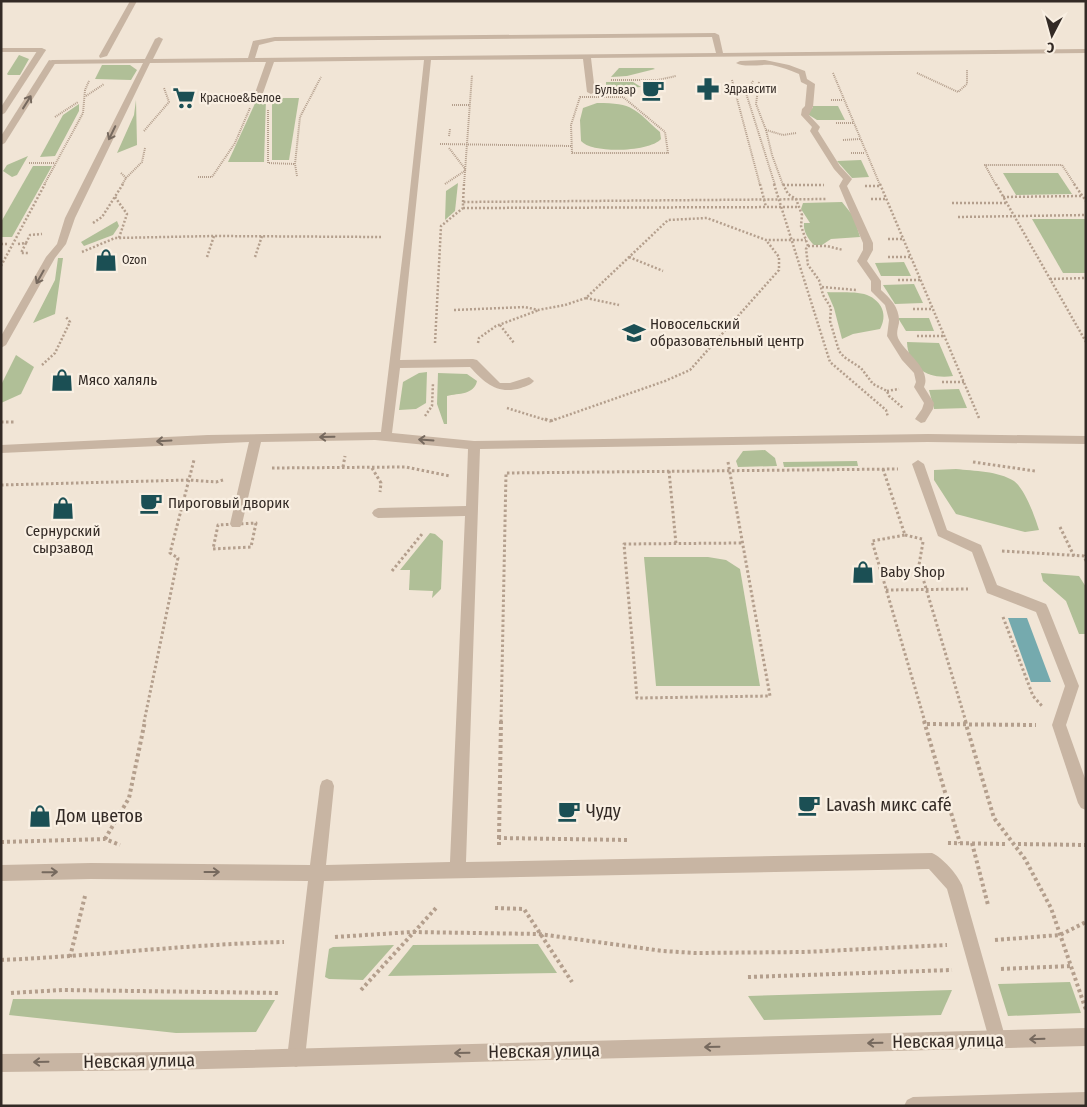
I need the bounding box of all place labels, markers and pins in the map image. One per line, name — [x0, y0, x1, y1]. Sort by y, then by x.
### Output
pharmacy icon: Здравсити — [695, 76, 721, 102]
cafe icon: Бульвар — [640, 77, 666, 103]
place label: Здравсити — [724, 82, 777, 96]
place label: Бульвар — [595, 83, 636, 97]
supermarket icon: Красное&Белое — [171, 85, 197, 111]
place label: Красное&Белое — [200, 91, 281, 105]
shop icon: Ozon — [93, 247, 119, 273]
place label: Ozon — [122, 253, 147, 267]
place label: Новосельский образовательный центр — [650, 315, 804, 350]
school or university icon: Новосельский образовательный центр — [621, 320, 647, 346]
shop icon: Мясо халяль — [49, 367, 75, 393]
place label: Мясо халяль — [78, 371, 157, 389]
cafe icon: Пироговый дворик — [138, 490, 164, 516]
place label: Пироговый дворик — [168, 494, 289, 512]
shop icon: Сернурский сырзавод — [50, 495, 76, 521]
place label: Сернурский сырзавод — [26, 522, 100, 557]
shop icon: Baby Shop — [850, 559, 876, 585]
place label: Baby Shop — [880, 563, 945, 581]
cafe icon: Lavash микс café — [796, 792, 822, 818]
place label: Lavash микс café — [826, 794, 952, 816]
cafe icon: Чуду — [556, 798, 582, 824]
place label: Чуду — [586, 800, 621, 822]
shop icon: Дом цветов — [27, 803, 53, 829]
place label: Дом цветов — [55, 805, 143, 827]

